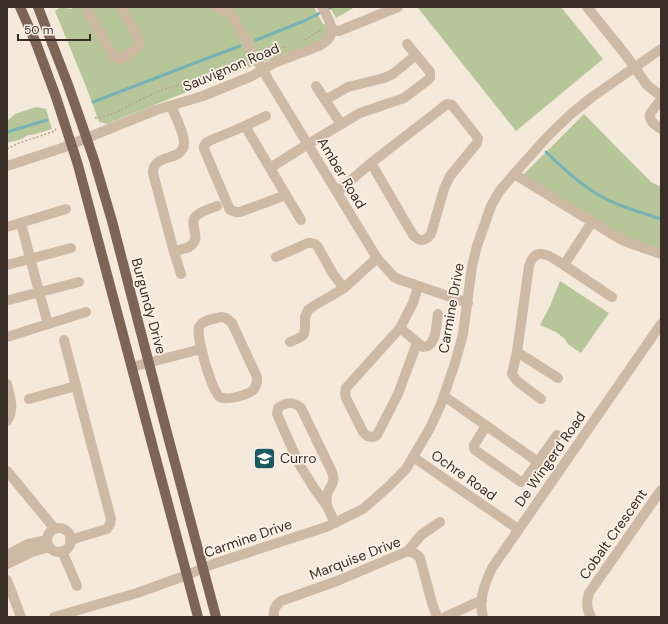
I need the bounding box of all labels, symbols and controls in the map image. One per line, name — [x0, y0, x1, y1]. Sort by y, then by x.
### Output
scale bar — [18, 16, 90, 42]
text: 50 m — [24, 22, 53, 38]
street label: Sauvignon Road — [180, 39, 282, 95]
street label: Amber Road — [314, 134, 370, 212]
street label: Burgundy Drive — [128, 256, 170, 356]
street label: Carmine Drive — [434, 261, 468, 355]
street label: De Wingerd Road — [511, 408, 589, 510]
school or university icon: Curro — [251, 445, 277, 471]
street label: Ochre Road — [428, 446, 500, 504]
place label: Curro — [280, 449, 316, 467]
street label: Cobalt Crescent — [575, 485, 651, 583]
street label: Carmine Drive — [202, 515, 294, 561]
street label: Marquise Drive — [307, 532, 403, 584]

